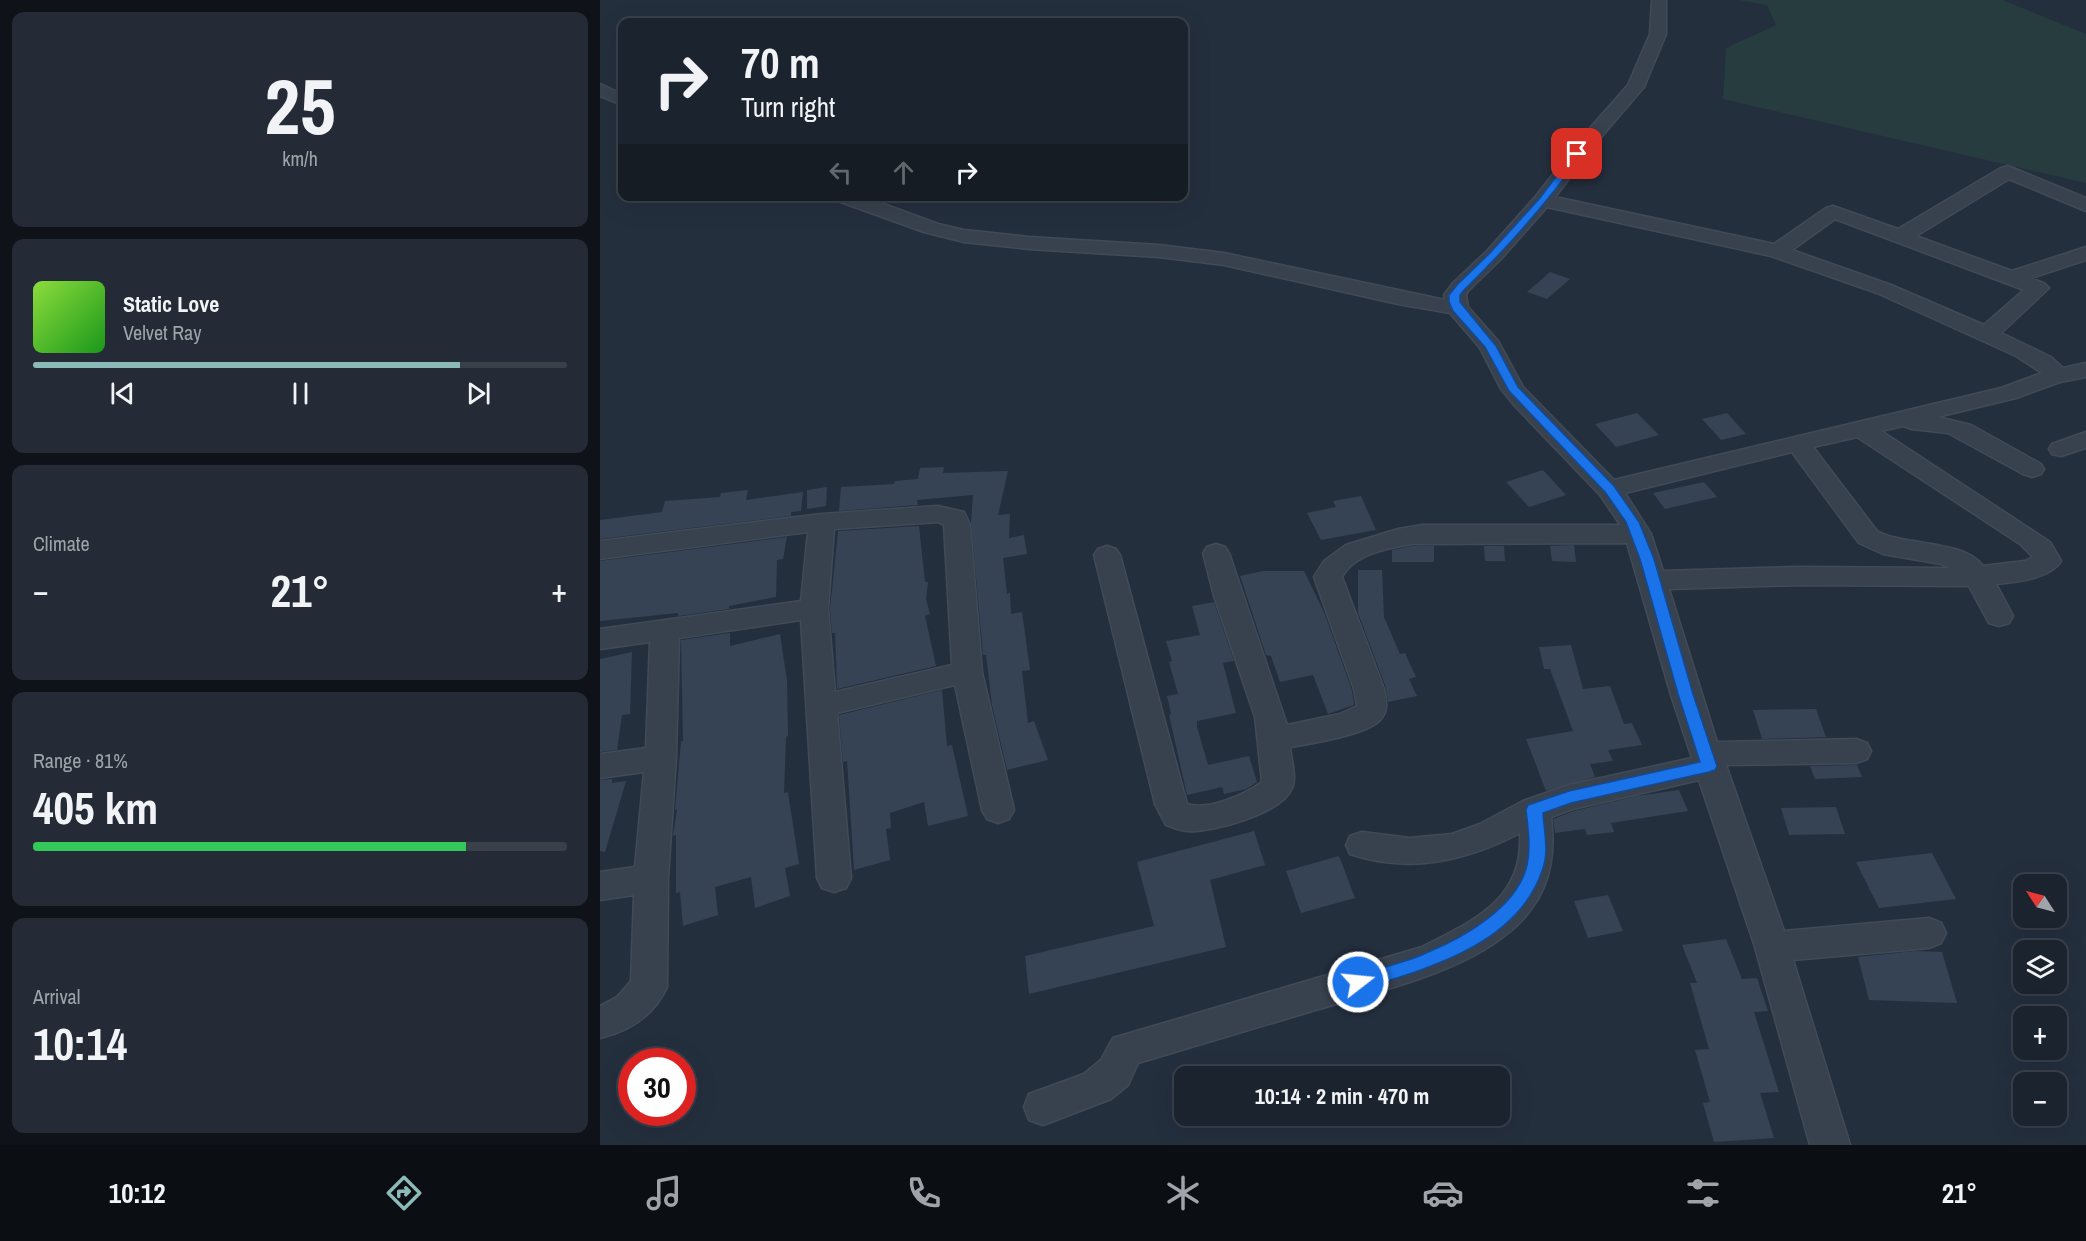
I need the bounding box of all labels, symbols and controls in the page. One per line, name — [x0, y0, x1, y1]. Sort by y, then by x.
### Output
text: 70 m — [741, 35, 820, 91]
icon: right — [642, 42, 720, 120]
text: 25 — [264, 53, 336, 158]
text: Turn right — [741, 89, 835, 125]
pin — [1551, 128, 1602, 179]
icon: arrive — [1560, 137, 1593, 170]
text: km/h — [282, 145, 318, 172]
icon: left — [824, 156, 857, 189]
icon: ahead — [887, 156, 920, 189]
icon: right — [950, 156, 983, 189]
text: Static Love — [123, 289, 219, 319]
text: Velvet Ray — [123, 319, 201, 346]
icon: previous — [106, 377, 139, 410]
icon: pause — [284, 377, 317, 410]
icon: next — [462, 377, 495, 410]
text: Climate — [33, 530, 90, 557]
text: 21° — [270, 560, 330, 621]
text: − — [33, 568, 49, 612]
text: + — [551, 568, 567, 612]
text: Range · 81% — [33, 747, 128, 774]
text: 405 km — [33, 777, 158, 838]
north arrow — [2013, 874, 2067, 928]
map controls — [2013, 874, 2067, 1126]
button: layers — [2013, 940, 2067, 994]
position arrow — [1326, 950, 1390, 1014]
text: Arrival — [33, 983, 80, 1010]
button: + — [2013, 1006, 2067, 1060]
text: 10:14 — [33, 1013, 127, 1074]
speed limit sign: 30 — [618, 1048, 696, 1126]
button: − — [2013, 1072, 2067, 1126]
text: 10:14 · 2 min · 470 m — [1255, 1081, 1429, 1111]
icon: directions — [383, 1172, 425, 1214]
icon: music — [643, 1172, 685, 1214]
icon: phone — [903, 1172, 945, 1214]
icon: climate — [1162, 1172, 1204, 1214]
icon: car — [1422, 1172, 1464, 1214]
icon: filters — [1682, 1172, 1724, 1214]
text: 10:12 — [109, 1175, 165, 1211]
text: 21° — [1942, 1175, 1977, 1211]

